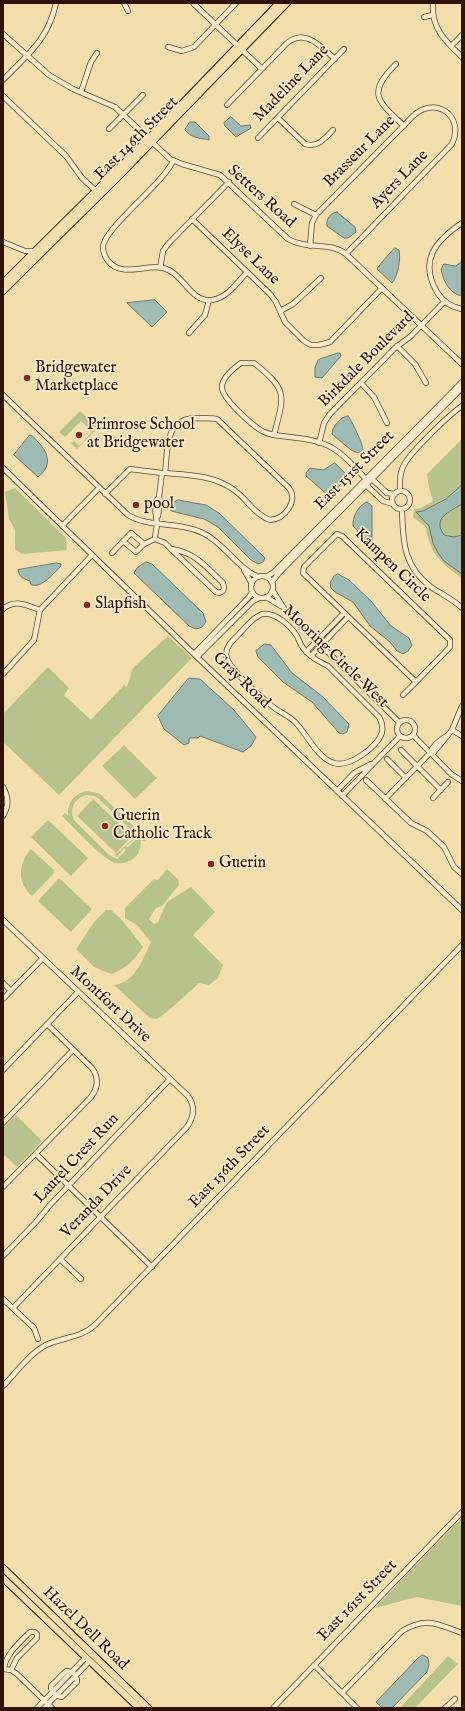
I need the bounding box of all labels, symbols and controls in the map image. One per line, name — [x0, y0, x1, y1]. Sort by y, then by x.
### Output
street label: Madeline Lane — [250, 41, 334, 127]
street label: East 146th Street — [91, 93, 183, 185]
street label: Brasseur Lane — [320, 112, 400, 192]
street label: Ayers Lane — [367, 147, 433, 213]
street label: Setters Road — [223, 161, 299, 233]
street label: Elyse Lane — [217, 224, 283, 290]
street label: Birkdale Boulevard — [315, 308, 419, 412]
place label: Bridgewater Marketplace — [35, 359, 118, 397]
marker: Bridgewater Marketplace — [22, 373, 32, 383]
place label: Primrose School at Bridgewater — [87, 416, 195, 454]
street label: East 151st Street — [311, 427, 399, 515]
marker: Primrose School at Bridgewater — [74, 430, 84, 440]
place label: pool — [144, 495, 174, 515]
marker: pool — [131, 500, 141, 510]
street label: Kampen Circle — [350, 525, 434, 607]
place label: Slapfish — [95, 595, 147, 615]
marker: Slapfish — [82, 600, 92, 610]
street label: Mooring Circle West — [278, 602, 392, 712]
street label: Gray Road — [208, 649, 274, 713]
place label: Guerin Catholic Track — [113, 807, 211, 845]
marker: Guerin Catholic Track — [100, 821, 110, 831]
place label: Guerin — [219, 854, 266, 874]
marker: Guerin — [206, 859, 216, 869]
street label: Montfort Drive — [65, 963, 155, 1047]
street label: Laurel Crest Run — [30, 1110, 124, 1208]
street label: East 156th Street — [185, 1121, 275, 1213]
street label: Veranda Drive — [57, 1161, 137, 1243]
street label: East 161st Street — [314, 1556, 402, 1646]
street label: Hazel Dell Road — [38, 1583, 132, 1675]

